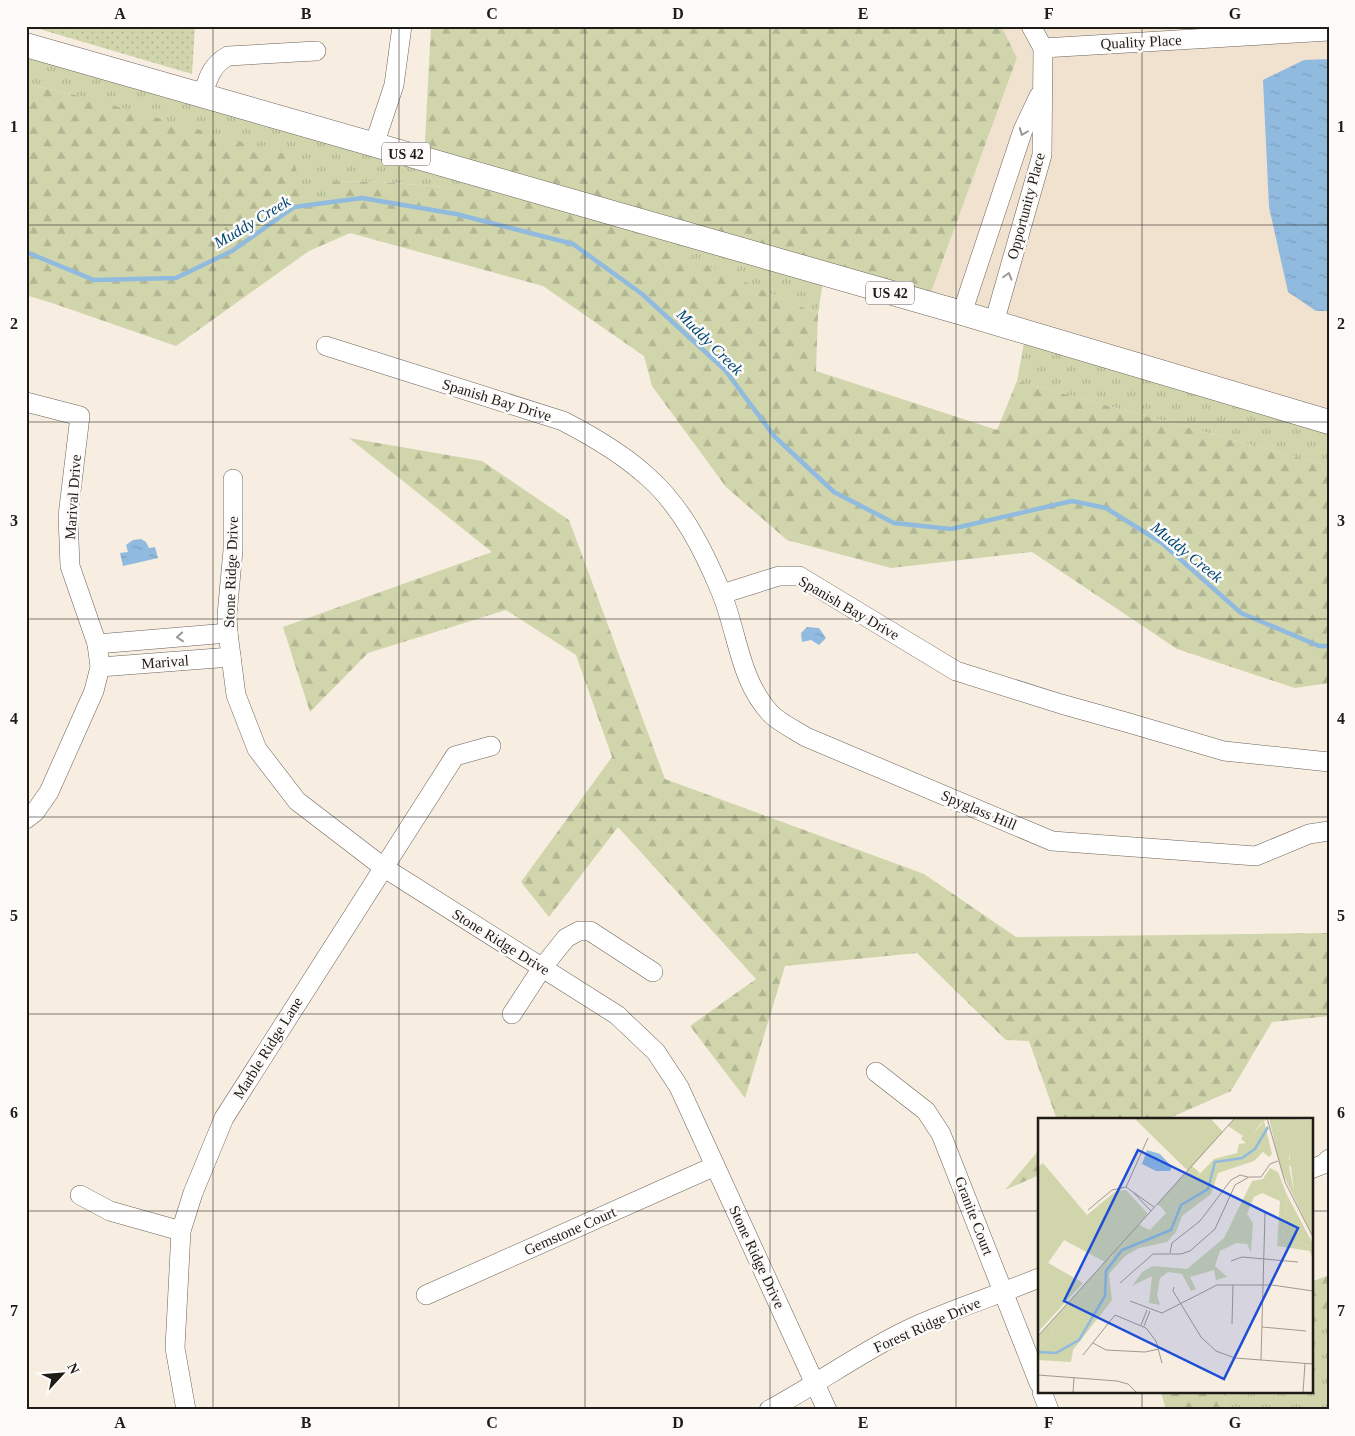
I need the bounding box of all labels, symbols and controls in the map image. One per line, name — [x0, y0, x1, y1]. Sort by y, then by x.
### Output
text: A — [114, 5, 126, 22]
text: B — [301, 5, 312, 22]
text: C — [486, 5, 498, 22]
text: D — [672, 5, 684, 22]
text: E — [858, 5, 868, 22]
text: F — [1044, 5, 1054, 22]
text: G — [1229, 5, 1242, 22]
street label: Quality Place — [1100, 32, 1182, 52]
text: 1 — [10, 118, 18, 135]
text: 1 — [1337, 118, 1345, 135]
one-way arrow — [1019, 127, 1029, 136]
road number: US 42 — [382, 142, 430, 166]
street label: Opportunity Place — [1004, 151, 1048, 261]
water label: Muddy Creek — [210, 192, 295, 253]
one-way arrow — [1002, 272, 1012, 280]
road number: US 42 — [866, 282, 914, 304]
water label: Muddy Creek — [672, 305, 747, 380]
text: 2 — [10, 315, 18, 332]
text: 2 — [1337, 315, 1345, 332]
street label: Spanish Bay Drive — [440, 376, 554, 424]
street label: Marival Drive — [62, 454, 84, 540]
text: 3 — [10, 512, 18, 529]
text: 3 — [1337, 512, 1345, 529]
street label: Stone Ridge Drive — [221, 516, 241, 628]
water label: Muddy Creek — [1147, 518, 1226, 587]
street label: Spanish Bay Drive — [796, 573, 902, 643]
one-way arrow — [175, 631, 183, 642]
street label: Marival — [141, 652, 189, 672]
text: 4 — [10, 710, 18, 727]
text: 4 — [1337, 710, 1345, 727]
street label: Spyglass Hill — [939, 787, 1019, 833]
street label: Stone Ridge Drive — [449, 906, 553, 979]
text: 5 — [10, 907, 18, 924]
text: 5 — [1337, 907, 1345, 924]
street label: Marble Ridge Lane — [230, 994, 306, 1102]
text: 6 — [10, 1104, 18, 1121]
text: 6 — [1337, 1104, 1345, 1121]
inset map — [1038, 1118, 1312, 1394]
street label: Granite Court — [952, 1174, 997, 1258]
street label: Gemstone Court — [522, 1203, 619, 1258]
street label: Stone Ridge Drive — [726, 1203, 788, 1311]
street label: Forest Ridge Drive — [871, 1294, 983, 1356]
text: 7 — [10, 1302, 18, 1319]
text: 7 — [1337, 1302, 1345, 1319]
north arrow — [38, 1348, 88, 1398]
text: N — [64, 1361, 82, 1376]
text: A — [114, 1414, 126, 1431]
text: B — [301, 1414, 312, 1431]
text: C — [486, 1414, 498, 1431]
text: D — [672, 1414, 684, 1431]
text: E — [858, 1414, 868, 1431]
text: F — [1044, 1414, 1054, 1431]
text: G — [1229, 1414, 1242, 1431]

